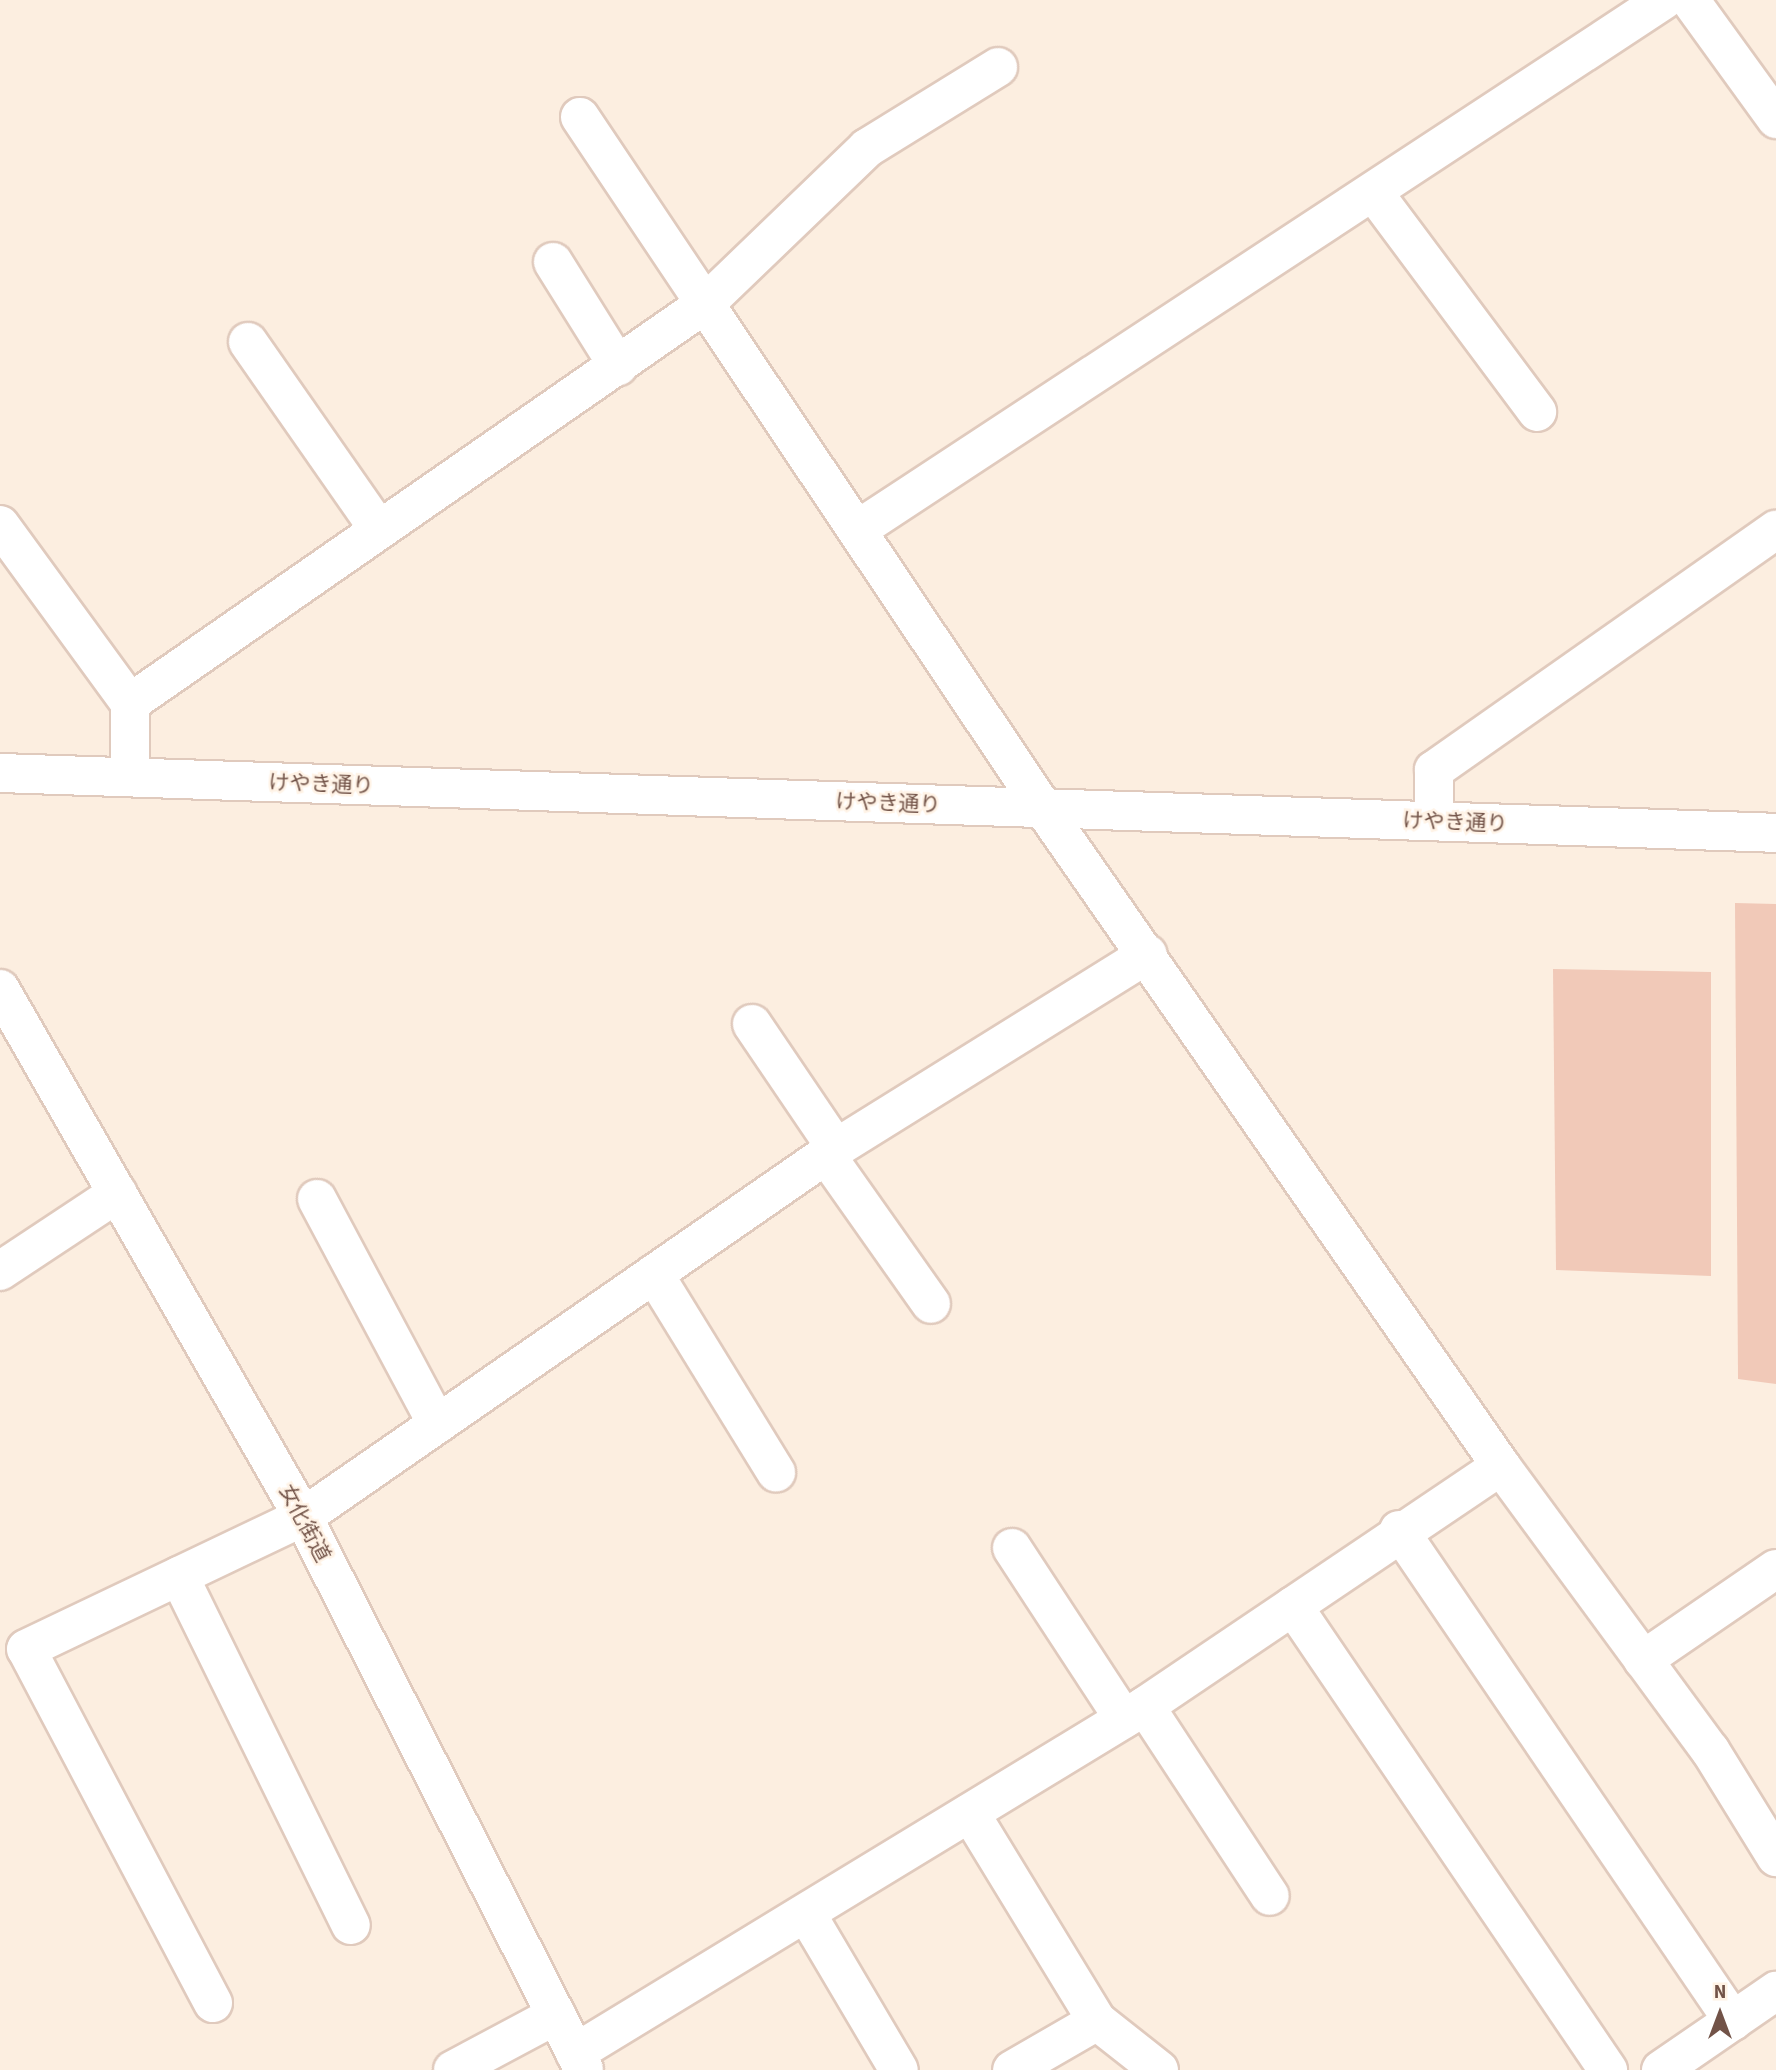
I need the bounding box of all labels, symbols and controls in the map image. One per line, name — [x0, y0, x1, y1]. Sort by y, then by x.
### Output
street label: けやき通り — [268, 770, 374, 798]
street label: けやき通り — [835, 789, 941, 817]
street label: けやき通り — [1402, 808, 1508, 836]
street label: 女化街道 — [274, 1480, 336, 1566]
north arrow — [1685, 1979, 1755, 2049]
text: N — [1714, 1979, 1726, 2006]

